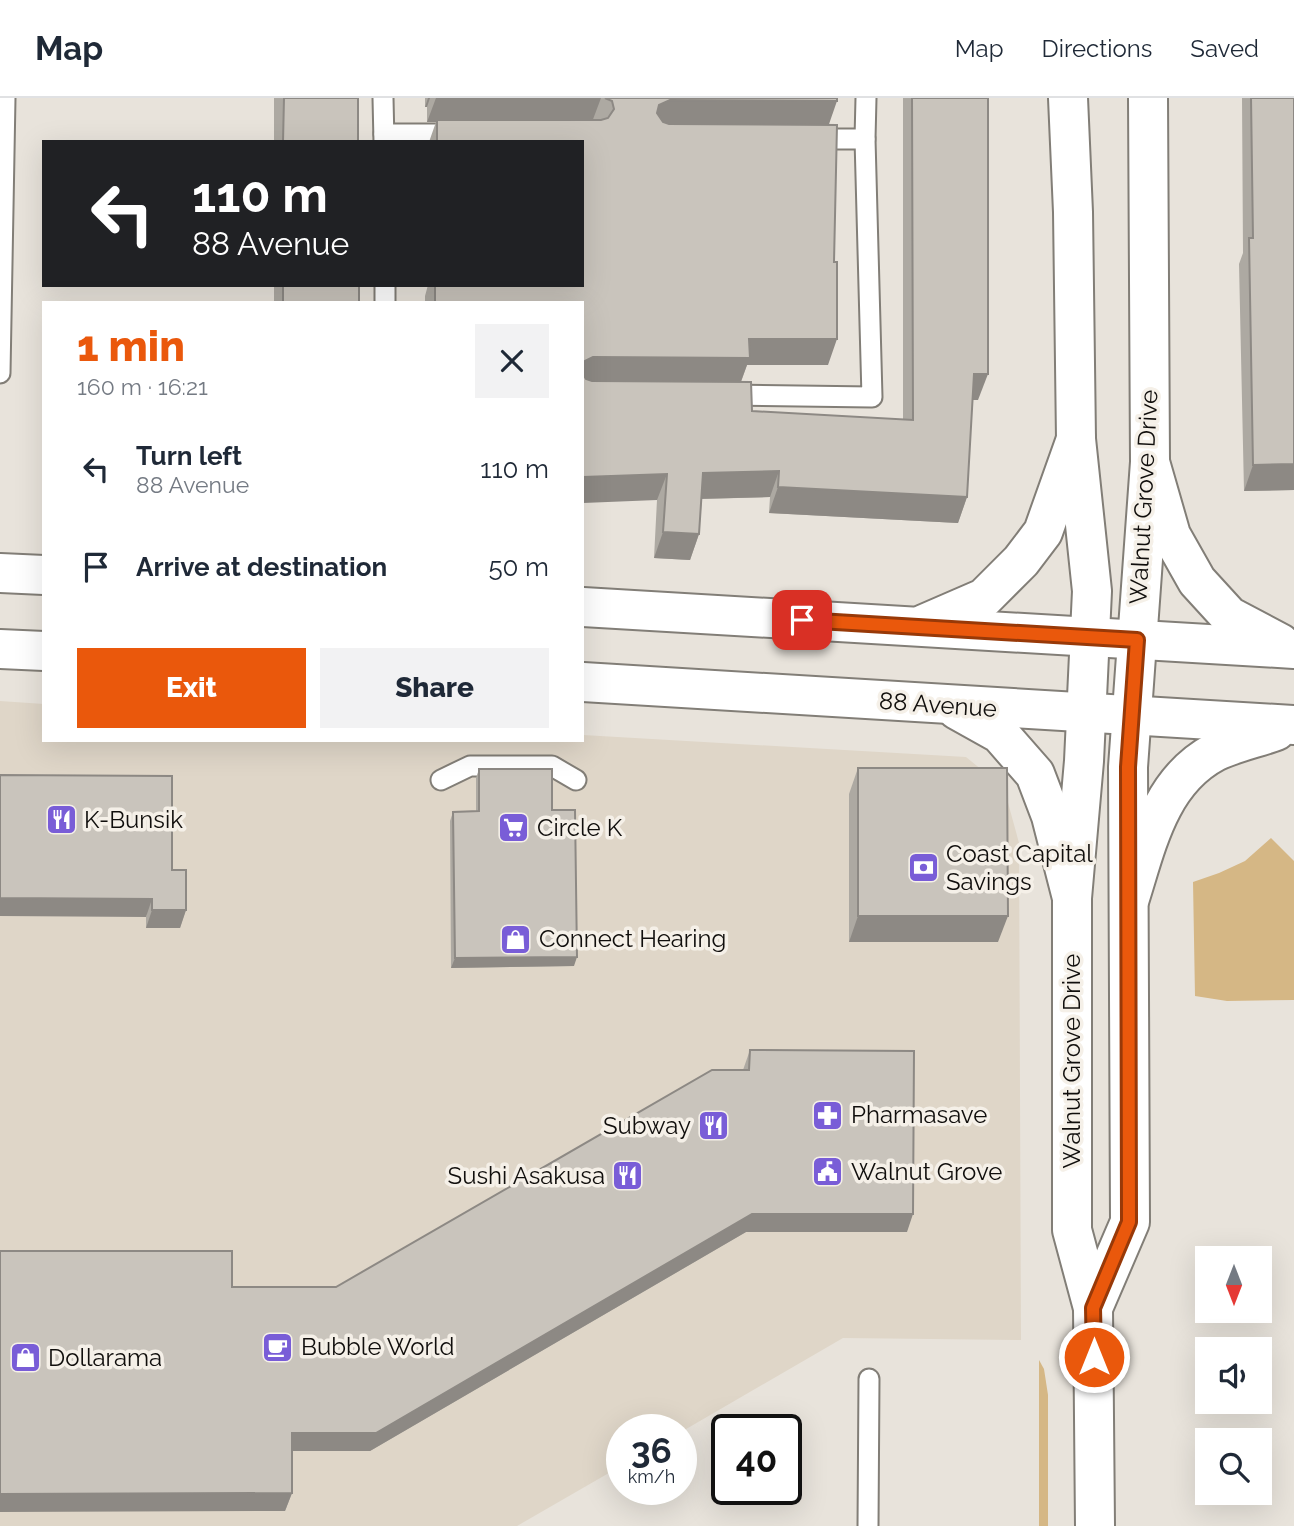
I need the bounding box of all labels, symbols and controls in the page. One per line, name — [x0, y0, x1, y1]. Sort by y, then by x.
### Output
text: Map — [35, 29, 103, 68]
text: Map — [955, 34, 1004, 63]
text: Directions — [1042, 34, 1152, 63]
text: Saved — [1190, 34, 1259, 63]
text: 110 m — [192, 166, 328, 223]
icon: left — [77, 168, 168, 259]
text: 88 Avenue — [192, 225, 349, 262]
text: 1 min — [77, 322, 185, 371]
button: close — [475, 324, 549, 398]
text: 160 m · 16:21 — [77, 373, 208, 400]
street label: Walnut Grove Drive — [1123, 389, 1164, 605]
text: Turn left — [136, 441, 242, 471]
icon: left — [77, 450, 115, 488]
text: 110 m — [480, 454, 549, 484]
text: 88 Avenue — [136, 471, 249, 498]
icon: arrive — [77, 548, 115, 586]
text: Arrive at destination — [136, 552, 387, 582]
text: 50 m — [488, 552, 549, 582]
pin — [772, 590, 832, 650]
icon: arrive — [783, 601, 821, 639]
button: Exit — [77, 648, 306, 728]
button: Share — [320, 648, 549, 728]
street label: 88 Avenue — [878, 686, 998, 723]
restaurant icon: K-Bunsik — [44, 803, 78, 837]
place label: K-Bunsik — [84, 805, 183, 834]
supermarket icon: Circle K — [497, 811, 531, 845]
place label: Circle K — [537, 813, 623, 842]
place label: Coast Capital Savings — [946, 839, 1093, 896]
bank icon: Coast Capital Savings — [906, 851, 940, 885]
shop icon: Connect Hearing — [499, 922, 533, 956]
place label: Connect Hearing — [539, 924, 726, 953]
street label: Walnut Grove Drive — [1057, 954, 1086, 1168]
pharmacy icon: Pharmasave — [811, 1098, 845, 1132]
place label: Pharmasave — [851, 1100, 987, 1129]
restaurant icon: Subway — [697, 1109, 731, 1143]
place label: Subway — [603, 1111, 691, 1140]
public building icon: Walnut Grove — [811, 1155, 845, 1189]
place label: Walnut Grove — [851, 1157, 1002, 1186]
restaurant icon: Sushi Asakusa — [611, 1159, 645, 1193]
place label: Sushi Asakusa — [448, 1161, 605, 1190]
north arrow — [1195, 1246, 1272, 1323]
map controls — [1195, 1246, 1272, 1505]
position arrow — [1057, 1320, 1131, 1394]
cafe icon: Bubble World — [261, 1330, 295, 1364]
place label: Bubble World — [301, 1332, 454, 1361]
button: sound — [1195, 1337, 1272, 1414]
shop icon: Dollarama — [8, 1341, 42, 1375]
place label: Dollarama — [48, 1343, 162, 1372]
speed limit sign: 40 — [711, 1414, 802, 1505]
button: search — [1195, 1428, 1272, 1505]
text: 36 — [631, 1430, 672, 1471]
text: km/h — [628, 1466, 675, 1487]

